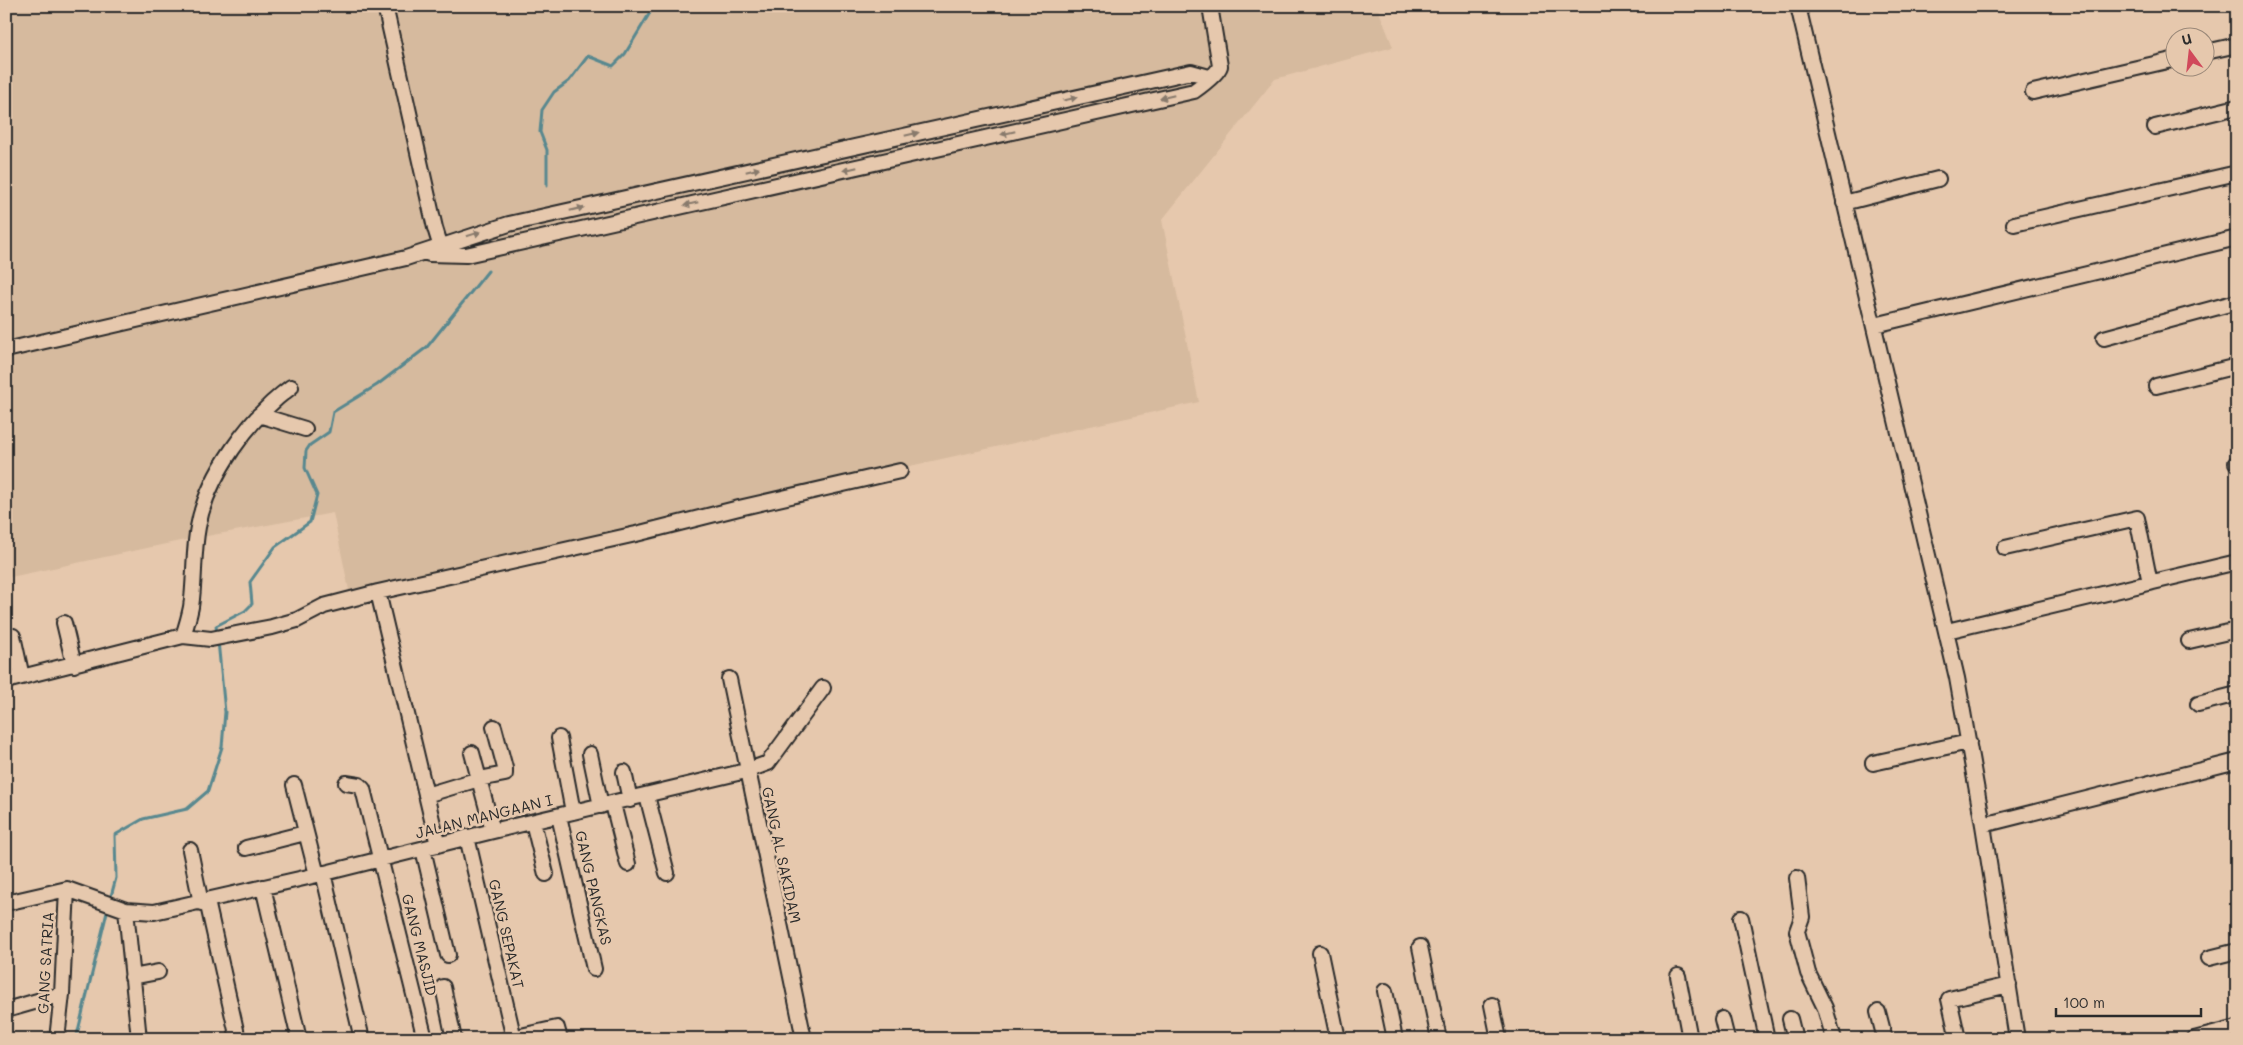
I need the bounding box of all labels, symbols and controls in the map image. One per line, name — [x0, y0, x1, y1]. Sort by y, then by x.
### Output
north arrow — [2166, 28, 2216, 78]
text: U — [2179, 29, 2194, 49]
one-way arrow — [1159, 93, 1174, 101]
one-way arrow — [1063, 95, 1078, 103]
one-way arrow — [1001, 129, 1016, 137]
one-way arrow — [904, 130, 920, 138]
one-way arrow — [842, 165, 857, 173]
one-way arrow — [745, 166, 761, 174]
one-way arrow — [684, 200, 699, 208]
one-way arrow — [570, 205, 585, 213]
one-way arrow — [467, 230, 482, 238]
street label: GANG AL SAKIDAM — [758, 785, 806, 925]
street label: JALAN MANGAAN I — [413, 789, 555, 843]
street label: GANG PANGKAS — [571, 829, 617, 947]
street label: GANG SEPAKAT — [485, 877, 529, 990]
street label: GANG MASJID — [398, 892, 442, 998]
street label: GANG SATRIA — [32, 911, 58, 1015]
scale bar — [2056, 985, 2200, 1017]
text: 100 m — [2063, 992, 2105, 1012]

